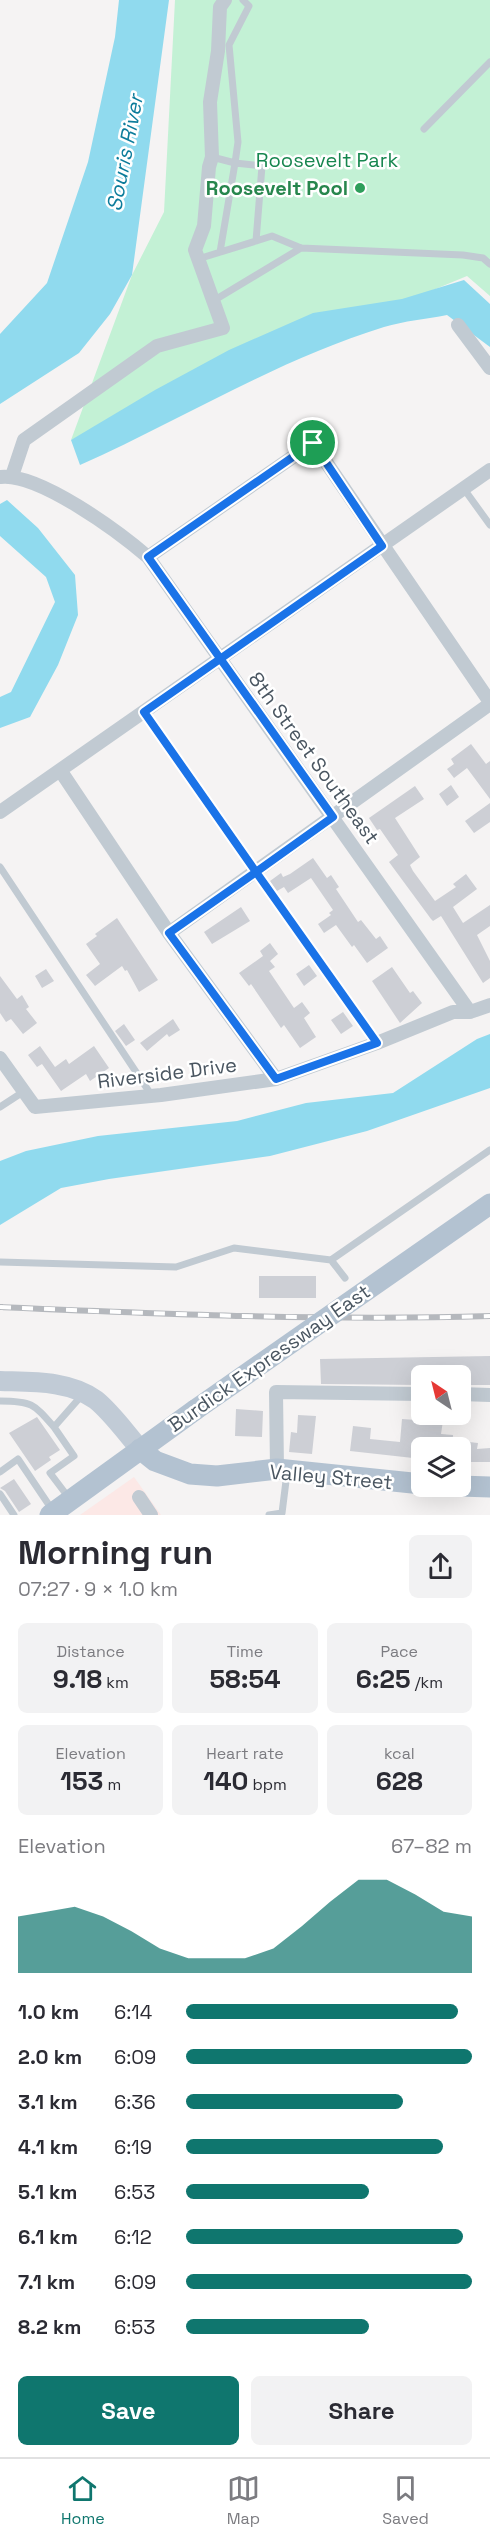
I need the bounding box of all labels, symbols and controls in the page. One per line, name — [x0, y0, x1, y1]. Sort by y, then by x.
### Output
water label: Souris River — [100, 90, 149, 213]
park label: Roosevelt Park — [256, 147, 398, 173]
place label: Roosevelt Pool — [206, 175, 348, 201]
marker: Roosevelt Pool — [353, 181, 367, 195]
pin — [287, 417, 338, 468]
icon: arrive — [296, 426, 329, 459]
street label: 8th Street Southeast — [243, 667, 385, 849]
street label: Riverside Drive — [96, 1052, 238, 1094]
street label: Burdick Expressway East — [163, 1278, 375, 1438]
north arrow — [411, 1365, 471, 1425]
map controls — [411, 1365, 471, 1497]
button: layers — [411, 1437, 471, 1497]
street label: Valley Street — [268, 1459, 394, 1495]
text: Morning run — [18, 1532, 213, 1574]
button: share — [409, 1535, 472, 1598]
text: 07:27 · 9 × 1.0 km — [18, 1576, 178, 1602]
text: Distance — [57, 1641, 125, 1662]
text: Time — [227, 1641, 263, 1662]
text: Pace — [381, 1641, 418, 1662]
text: 9.18 — [53, 1662, 102, 1696]
text: 58:54 — [209, 1662, 281, 1696]
text: 6:25 — [356, 1662, 411, 1696]
text: km — [102, 1672, 129, 1693]
text: /km — [411, 1672, 443, 1693]
text: Elevation — [56, 1743, 126, 1764]
text: Heart rate — [206, 1743, 284, 1764]
text: kcal — [384, 1743, 415, 1764]
text: 153 — [60, 1764, 103, 1798]
text: 140 — [203, 1764, 248, 1798]
text: 628 — [376, 1764, 423, 1798]
text: m — [103, 1774, 121, 1795]
text: bpm — [248, 1774, 287, 1795]
text: Elevation — [18, 1833, 106, 1859]
text: 67–82 m — [391, 1833, 472, 1859]
text: 1.0 km — [18, 1999, 79, 2025]
text: 6:14 — [114, 1999, 152, 2025]
text: 2.0 km — [18, 2044, 82, 2070]
text: 6:09 — [114, 2044, 156, 2070]
text: 3.1 km — [18, 2089, 78, 2115]
text: 6:36 — [114, 2089, 156, 2115]
text: 4.1 km — [18, 2134, 78, 2160]
text: 6:19 — [114, 2134, 152, 2160]
text: 5.1 km — [18, 2179, 77, 2205]
text: 6:53 — [114, 2179, 155, 2205]
text: 6.1 km — [18, 2224, 78, 2250]
text: 6:12 — [114, 2224, 152, 2250]
text: 7.1 km — [18, 2269, 75, 2295]
text: 6:09 — [114, 2269, 156, 2295]
text: 8.2 km — [18, 2314, 81, 2340]
text: 6:53 — [114, 2314, 155, 2340]
button: Save — [18, 2376, 239, 2445]
button: Share — [251, 2376, 472, 2445]
tab: Home — [61, 2472, 105, 2529]
tab: Map — [227, 2472, 260, 2529]
tab: Saved — [382, 2472, 429, 2529]

